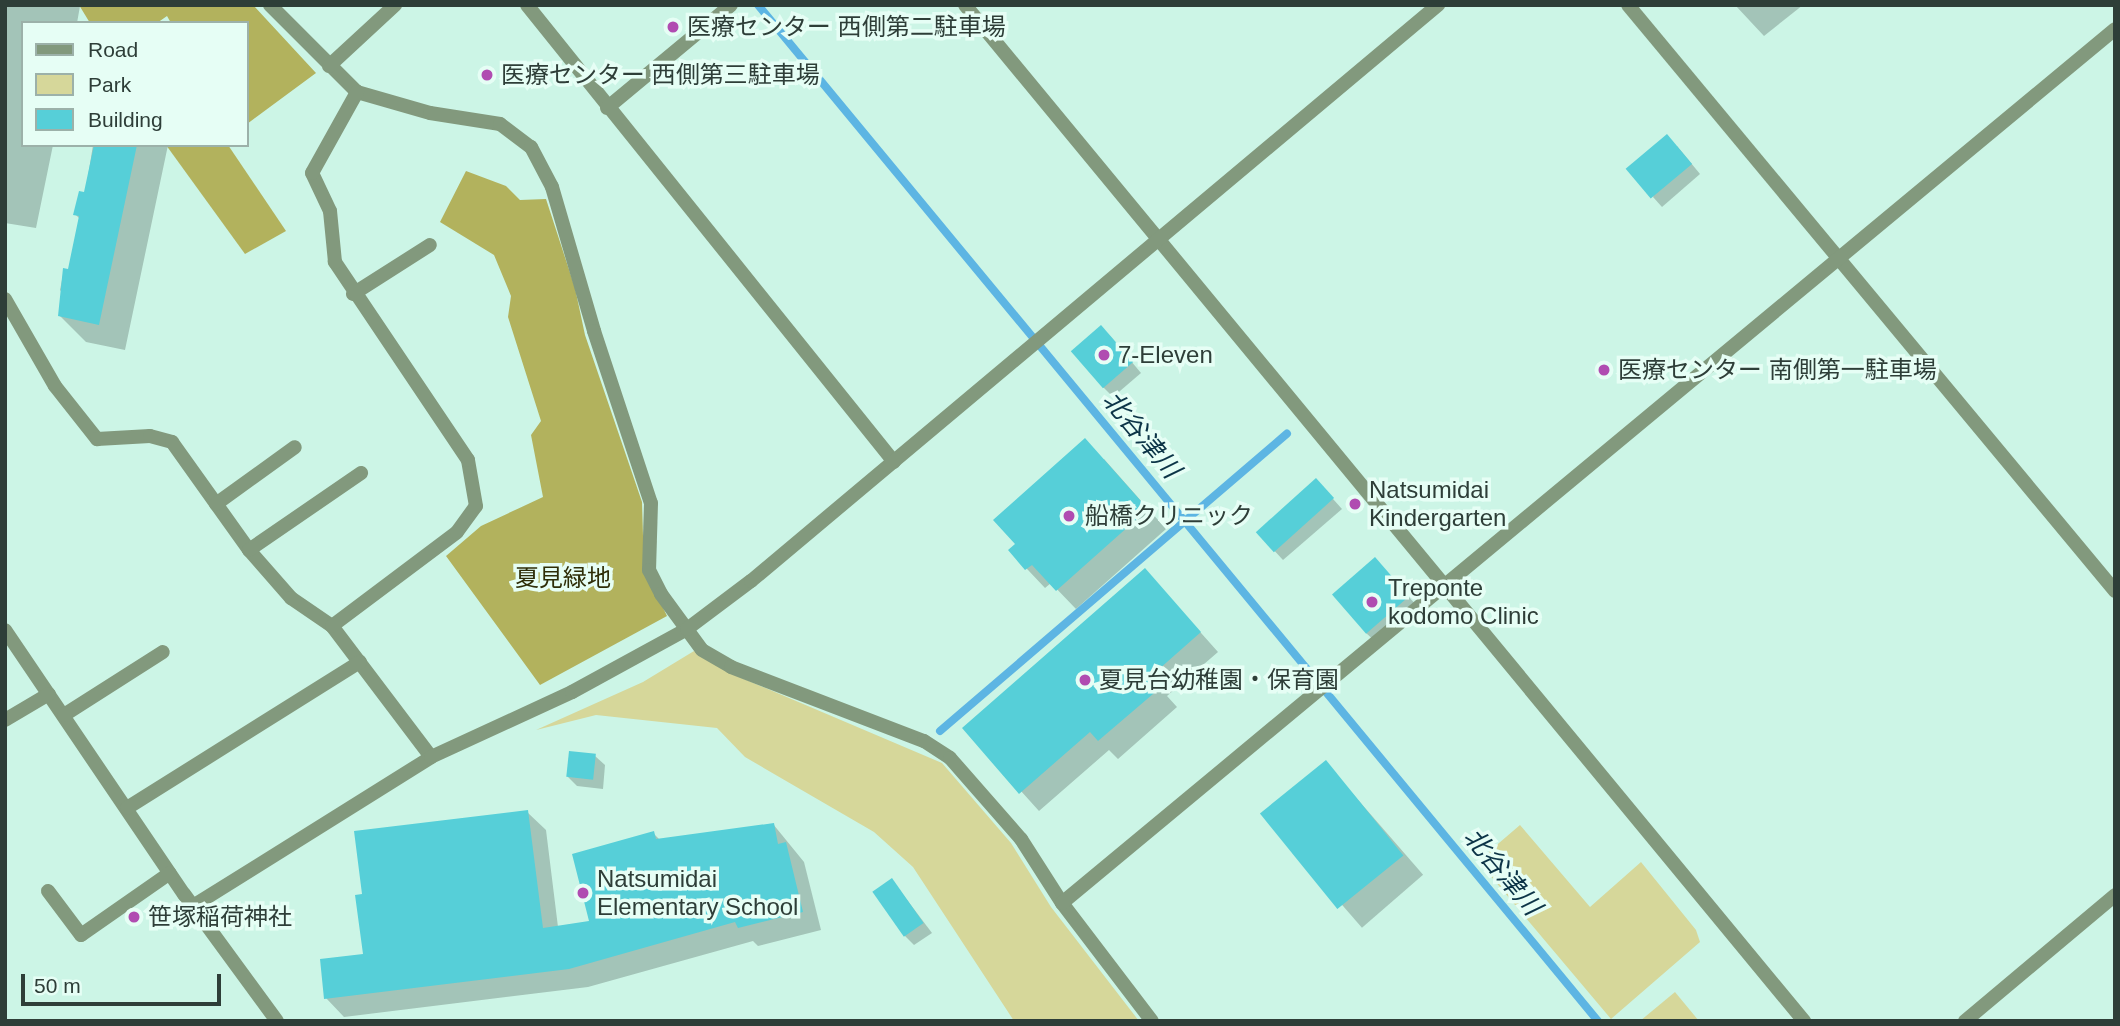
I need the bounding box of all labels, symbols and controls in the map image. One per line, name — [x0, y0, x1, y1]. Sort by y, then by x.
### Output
place label: 医療センター 西側第二駐車場 — [687, 13, 1006, 41]
marker: 医療センター 西側第二駐車場 — [665, 19, 681, 35]
legend — [21, 21, 248, 147]
text: Road — [88, 38, 138, 61]
place label: 医療センター 西側第三駐車場 — [501, 61, 820, 89]
marker: 医療センター 西側第三駐車場 — [479, 67, 495, 83]
text: Park — [88, 73, 131, 96]
text: Building — [88, 108, 163, 131]
place label: 7-Eleven — [1118, 341, 1213, 369]
marker: 7-Eleven — [1096, 347, 1112, 363]
place label: 医療センター 南側第一駐車場 — [1618, 356, 1937, 384]
marker: 医療センター 南側第一駐車場 — [1596, 362, 1612, 378]
water label: 北谷津川 — [1096, 385, 1186, 485]
place label: Natsumidai Kindergarten — [1369, 476, 1506, 532]
marker: Natsumidai Kindergarten — [1347, 496, 1363, 512]
place label: 船橋クリニック — [1085, 502, 1253, 530]
marker: 船橋クリニック — [1059, 506, 1079, 526]
park label: 夏見緑地 — [515, 564, 611, 592]
place label: Treponte kodomo Clinic — [1388, 574, 1539, 630]
marker: Treponte kodomo Clinic — [1362, 592, 1382, 612]
place label: 夏見台幼稚園・保育園 — [1099, 666, 1339, 694]
marker: 夏見台幼稚園・保育園 — [1077, 672, 1093, 688]
water label: 北谷津川 — [1457, 822, 1547, 922]
place label: Natsumidai Elementary School — [597, 865, 798, 921]
marker: Natsumidai Elementary School — [575, 885, 591, 901]
place label: 笹塚稲荷神社 — [148, 903, 292, 931]
marker: 笹塚稲荷神社 — [126, 909, 142, 925]
scale bar — [24, 960, 224, 1004]
text: 50 m — [34, 974, 81, 997]

